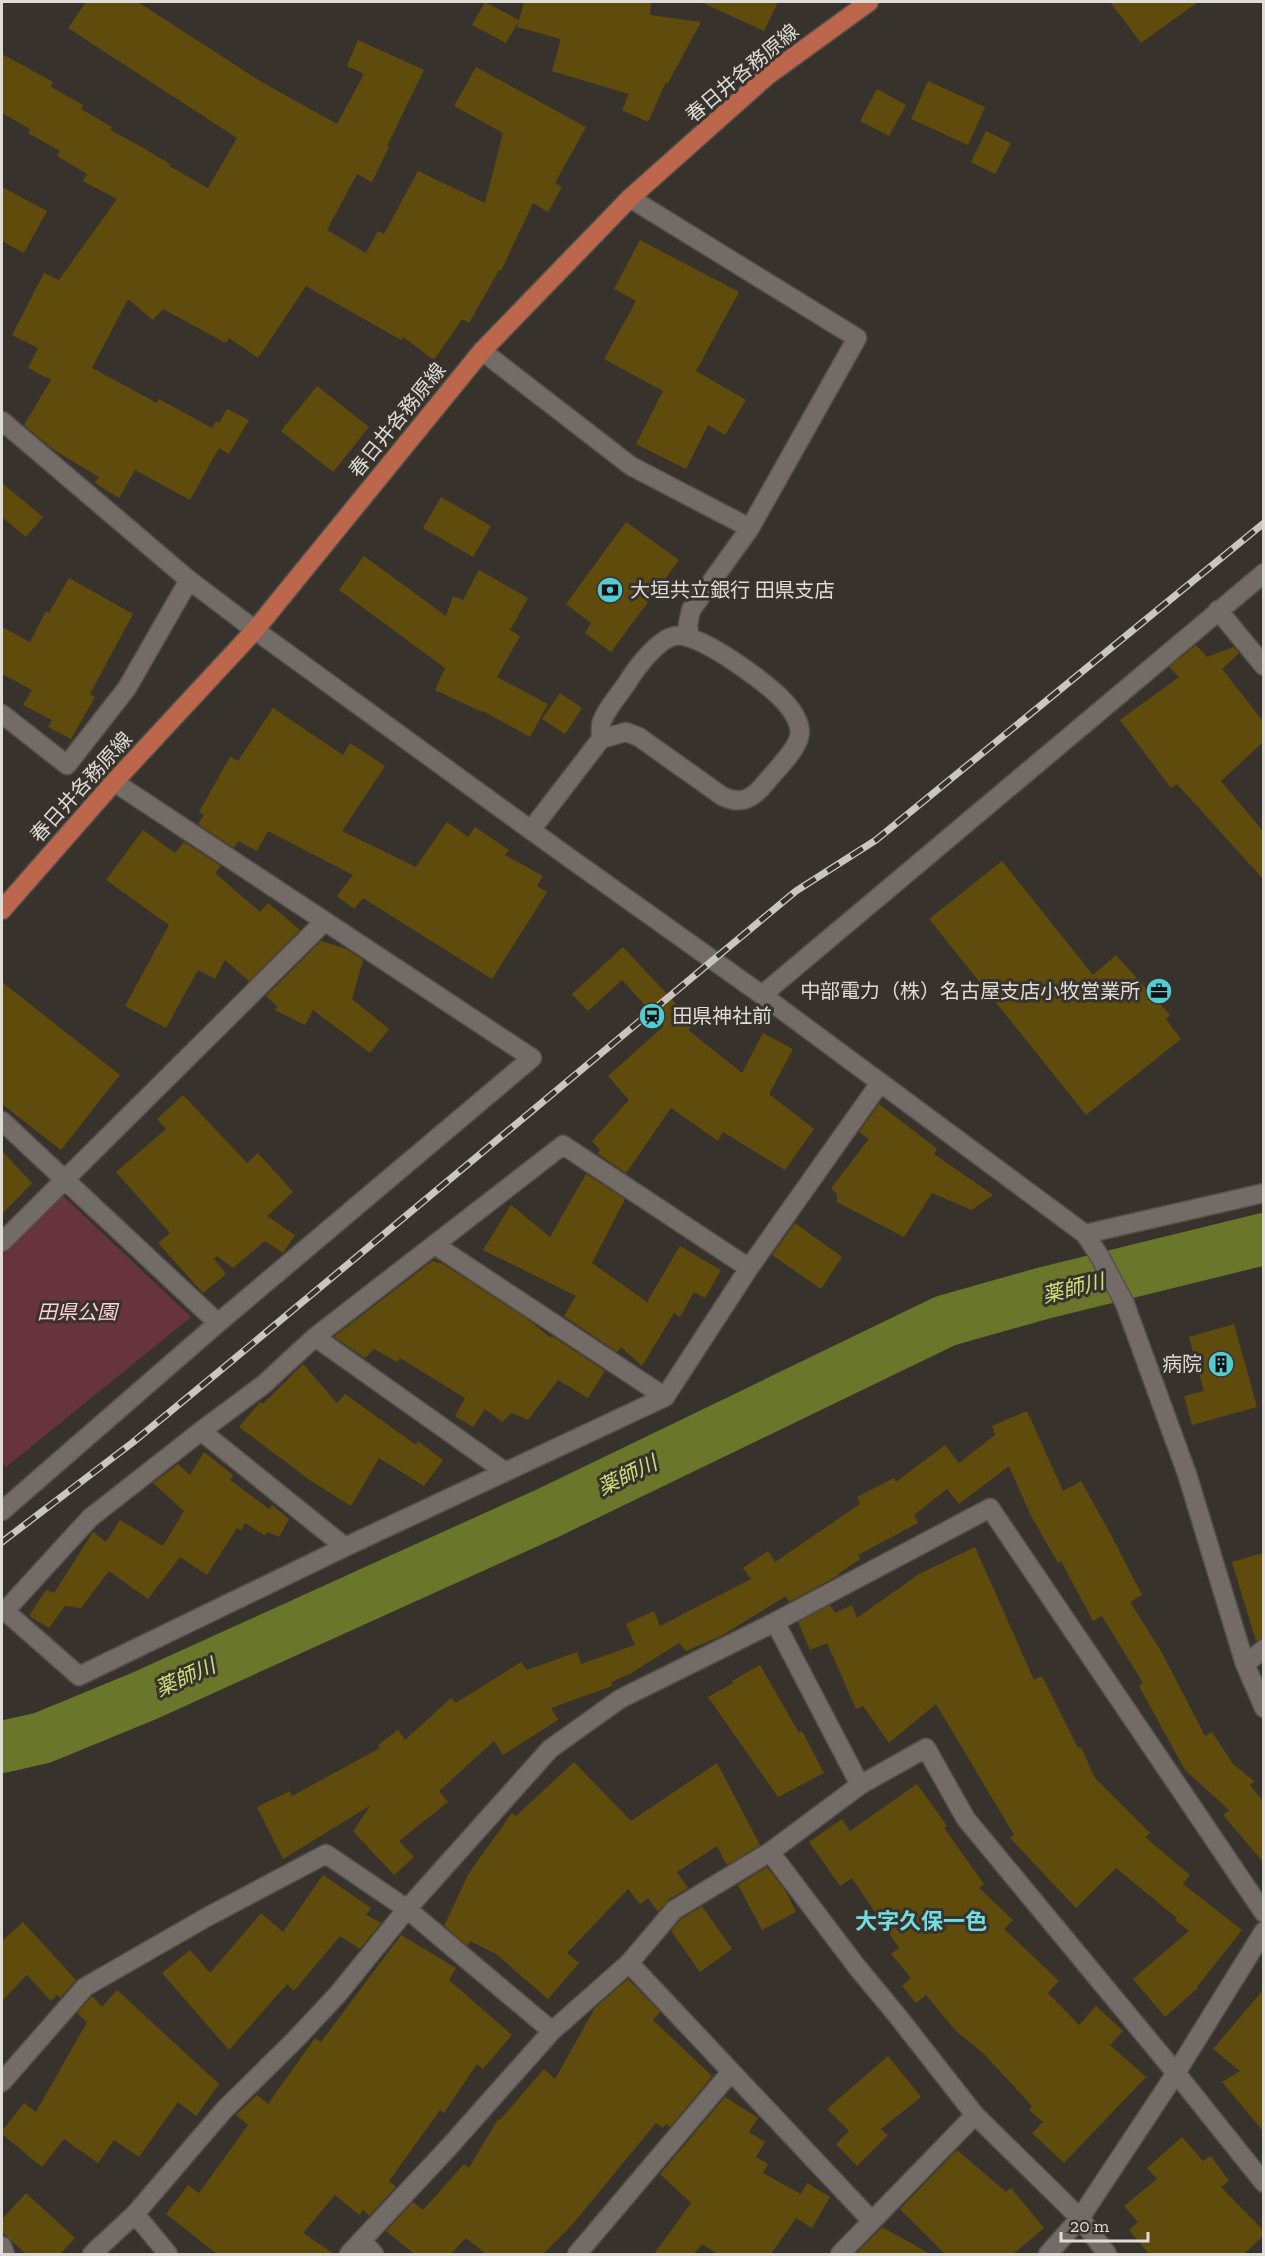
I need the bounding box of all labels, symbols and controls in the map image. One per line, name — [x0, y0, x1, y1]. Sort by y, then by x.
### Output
street label: 春日井各務原線 — [681, 19, 803, 127]
street label: 春日井各務原線 — [344, 358, 450, 482]
bank icon: 大垣共立銀行 田県支店 — [595, 575, 625, 605]
place label: 大垣共立銀行 田県支店 — [630, 578, 835, 602]
street label: 春日井各務原線 — [25, 727, 137, 847]
office icon: 中部電力（株）名古屋支店小牧営業所 — [1144, 976, 1174, 1006]
place label: 中部電力（株）名古屋支店小牧営業所 — [800, 979, 1140, 1003]
station icon: 田県神社前 — [637, 1001, 667, 1031]
place label: 田県神社前 — [672, 1004, 772, 1028]
water label: 薬師川 — [1039, 1268, 1109, 1308]
park label: 田県公園 — [37, 1300, 120, 1324]
building icon: 病院 — [1206, 1349, 1236, 1379]
place label: 病院 — [1162, 1352, 1202, 1376]
water label: 薬師川 — [593, 1449, 663, 1500]
water label: 薬師川 — [151, 1652, 221, 1701]
district label: 大字久保一色 — [855, 1908, 987, 1935]
scale bar — [1061, 2205, 1148, 2243]
text: 20 m — [1070, 2215, 1110, 2237]

